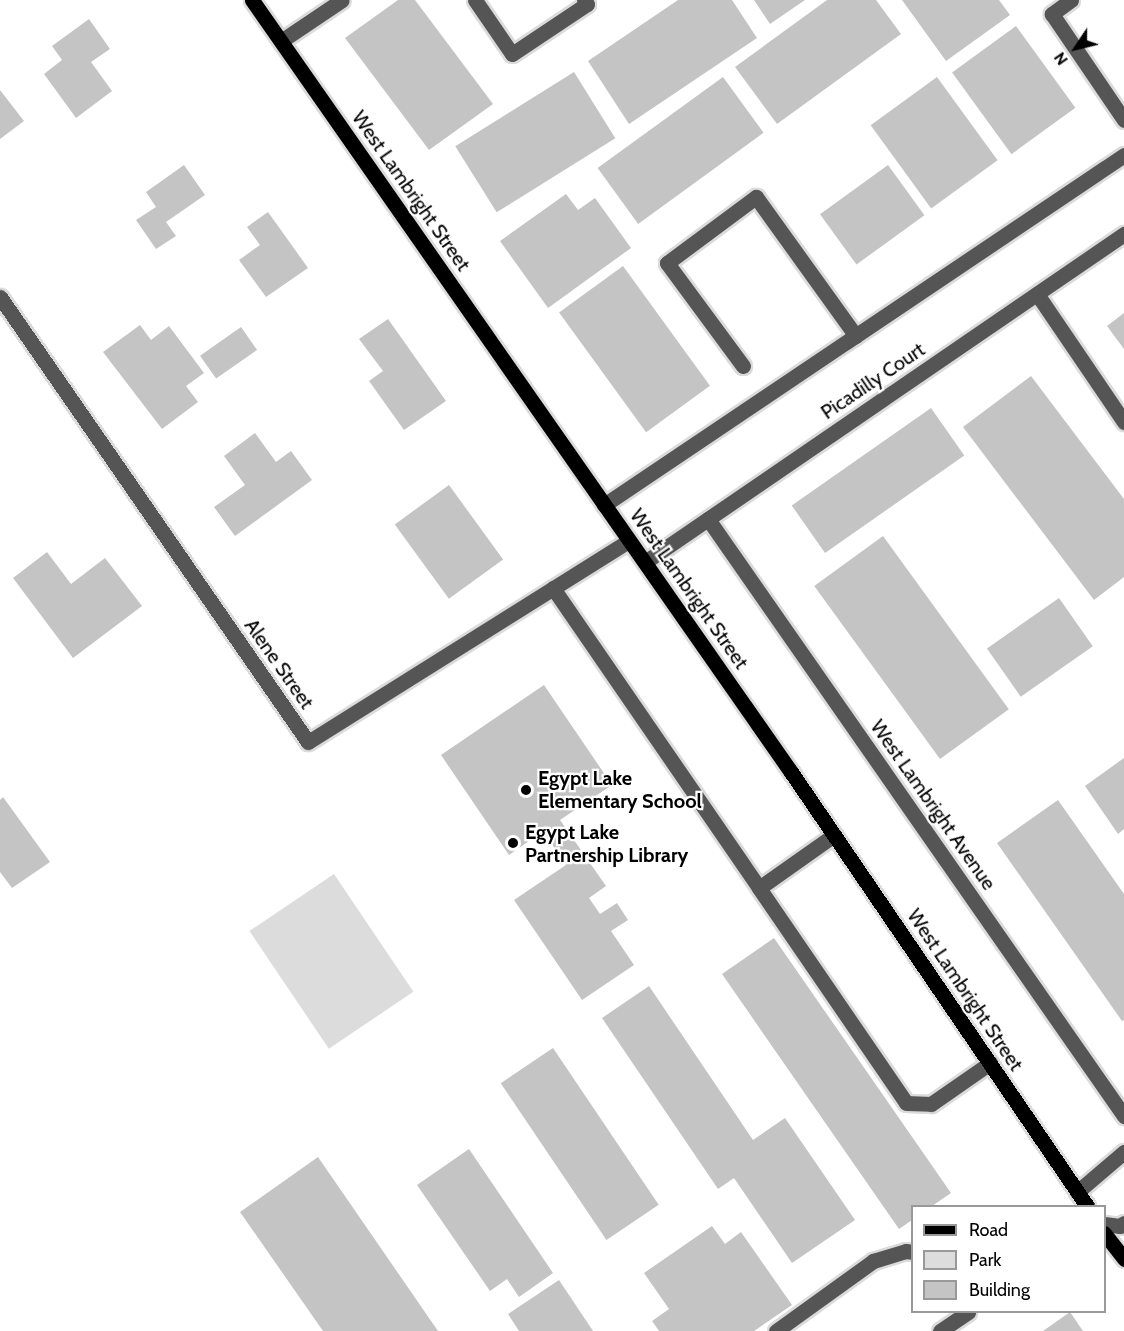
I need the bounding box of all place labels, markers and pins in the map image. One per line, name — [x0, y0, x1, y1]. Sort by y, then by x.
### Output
place label: Egypt Lake Elementary School — [538, 766, 702, 813]
marker: Egypt Lake Elementary School — [519, 783, 533, 797]
place label: Egypt Lake Partnership Library — [525, 820, 688, 867]
marker: Egypt Lake Partnership Library — [506, 836, 520, 850]

